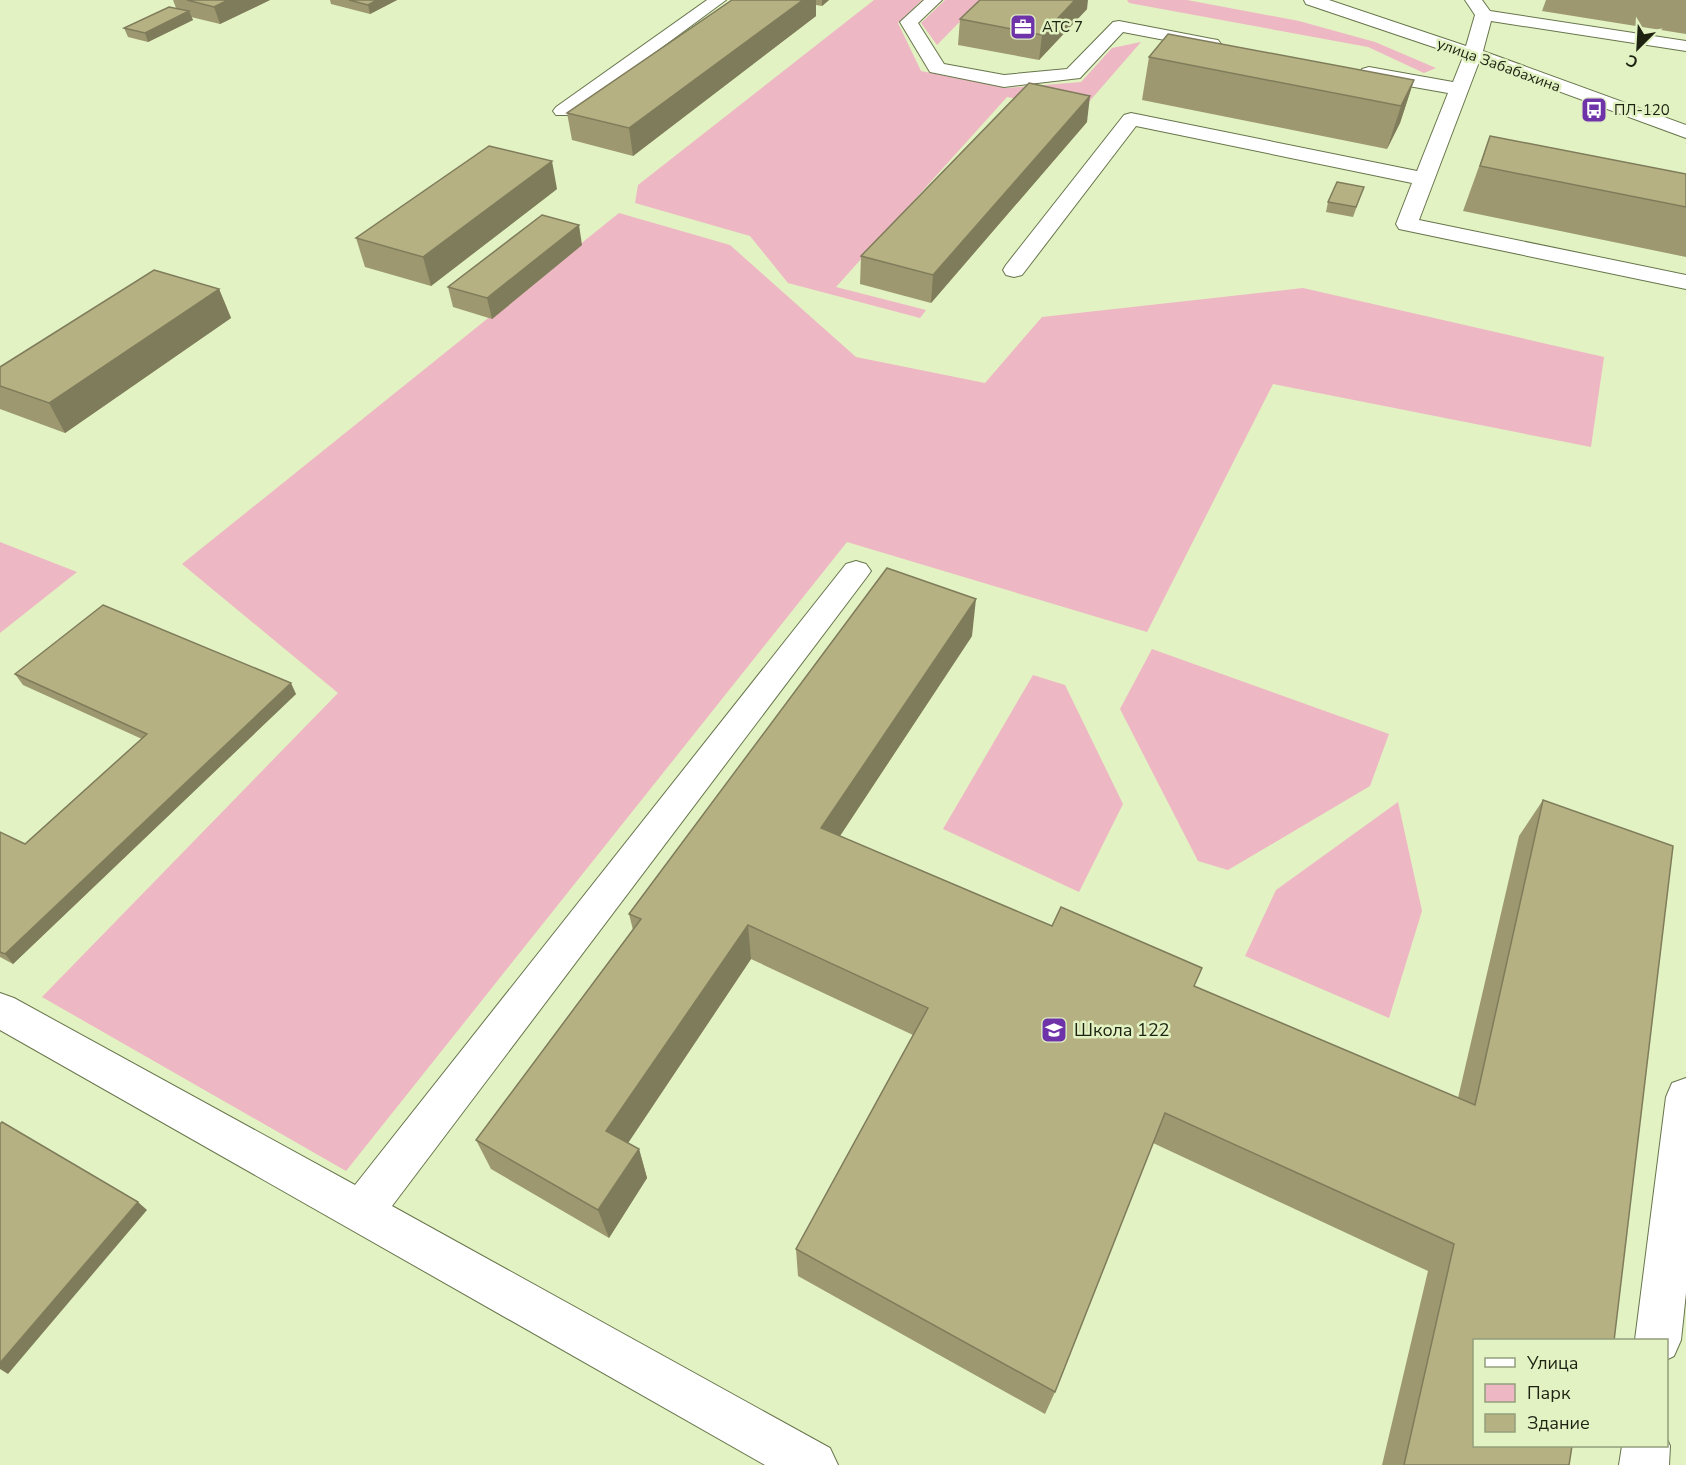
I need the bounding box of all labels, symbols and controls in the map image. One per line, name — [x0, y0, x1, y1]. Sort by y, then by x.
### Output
office icon: АТС 7 — [1008, 12, 1038, 42]
place label: АТС 7 — [1042, 17, 1083, 37]
north arrow — [1608, 18, 1668, 78]
street label: улица Забабахина — [1434, 33, 1564, 97]
text: С — [1623, 48, 1642, 73]
bus stop icon: ПЛ-120 — [1579, 95, 1609, 125]
place label: ПЛ-120 — [1614, 100, 1670, 120]
school or university icon: Школа 122 — [1039, 1015, 1069, 1045]
place label: Школа 122 — [1074, 1018, 1170, 1042]
legend — [1473, 1339, 1668, 1447]
text: Улица — [1526, 1351, 1578, 1375]
text: Парк — [1527, 1381, 1571, 1405]
text: Здание — [1527, 1411, 1590, 1435]

